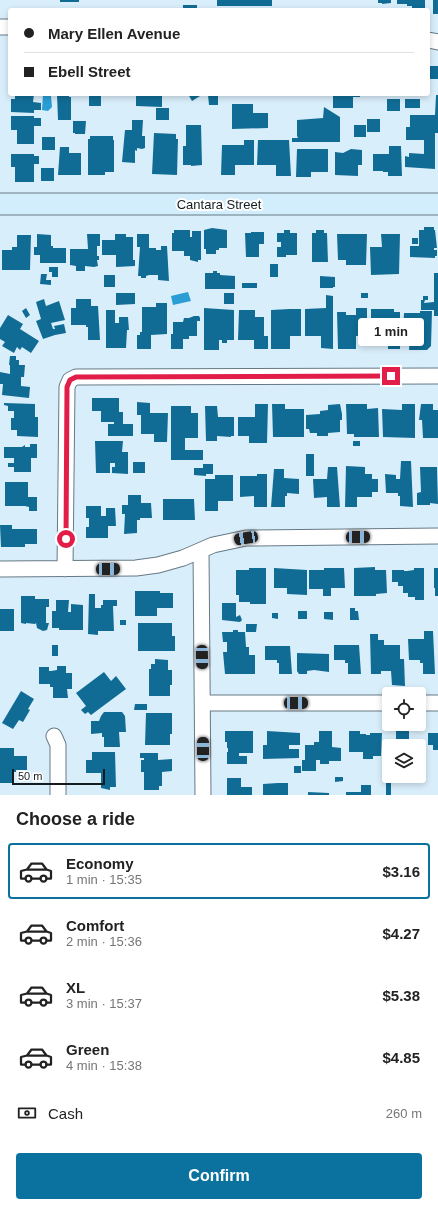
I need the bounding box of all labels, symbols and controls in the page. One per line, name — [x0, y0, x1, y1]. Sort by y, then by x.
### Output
text: Mary Ellen Avenue — [48, 25, 180, 42]
text: Ebell Street — [48, 63, 131, 80]
street label: Cantara Street — [177, 197, 262, 212]
callout: 1 min — [358, 318, 424, 346]
text: 1 min — [374, 324, 408, 339]
route end — [382, 367, 400, 385]
route start — [57, 530, 75, 548]
car — [233, 530, 259, 546]
car — [346, 531, 370, 543]
car — [96, 563, 120, 575]
car — [196, 645, 208, 669]
map controls — [382, 687, 426, 783]
button: locate — [382, 687, 426, 731]
car — [284, 697, 308, 709]
car — [197, 737, 209, 761]
button: layers — [382, 739, 426, 783]
scale bar — [12, 767, 105, 786]
text: 50 m — [18, 770, 42, 782]
text: Choose a ride — [16, 809, 135, 829]
icon: car — [18, 853, 54, 889]
text: Economy — [66, 855, 134, 872]
text: $3.16 — [382, 863, 420, 880]
text: 1 min · 15:35 — [66, 872, 142, 887]
icon: car — [18, 915, 54, 951]
text: Comfort — [66, 917, 124, 934]
text: $4.27 — [382, 925, 420, 942]
text: 2 min · 15:36 — [66, 934, 142, 949]
icon: car — [18, 977, 54, 1013]
text: XL — [66, 979, 85, 996]
text: $5.38 — [382, 987, 420, 1004]
text: 3 min · 15:37 — [66, 996, 142, 1011]
icon: car — [18, 1039, 54, 1075]
text: Green — [66, 1041, 109, 1058]
text: $4.85 — [382, 1049, 420, 1066]
text: 4 min · 15:38 — [66, 1058, 142, 1073]
icon: cash — [16, 1102, 38, 1124]
text: Cash — [48, 1105, 83, 1122]
text: 260 m — [386, 1106, 422, 1121]
button: Confirm — [16, 1153, 422, 1199]

